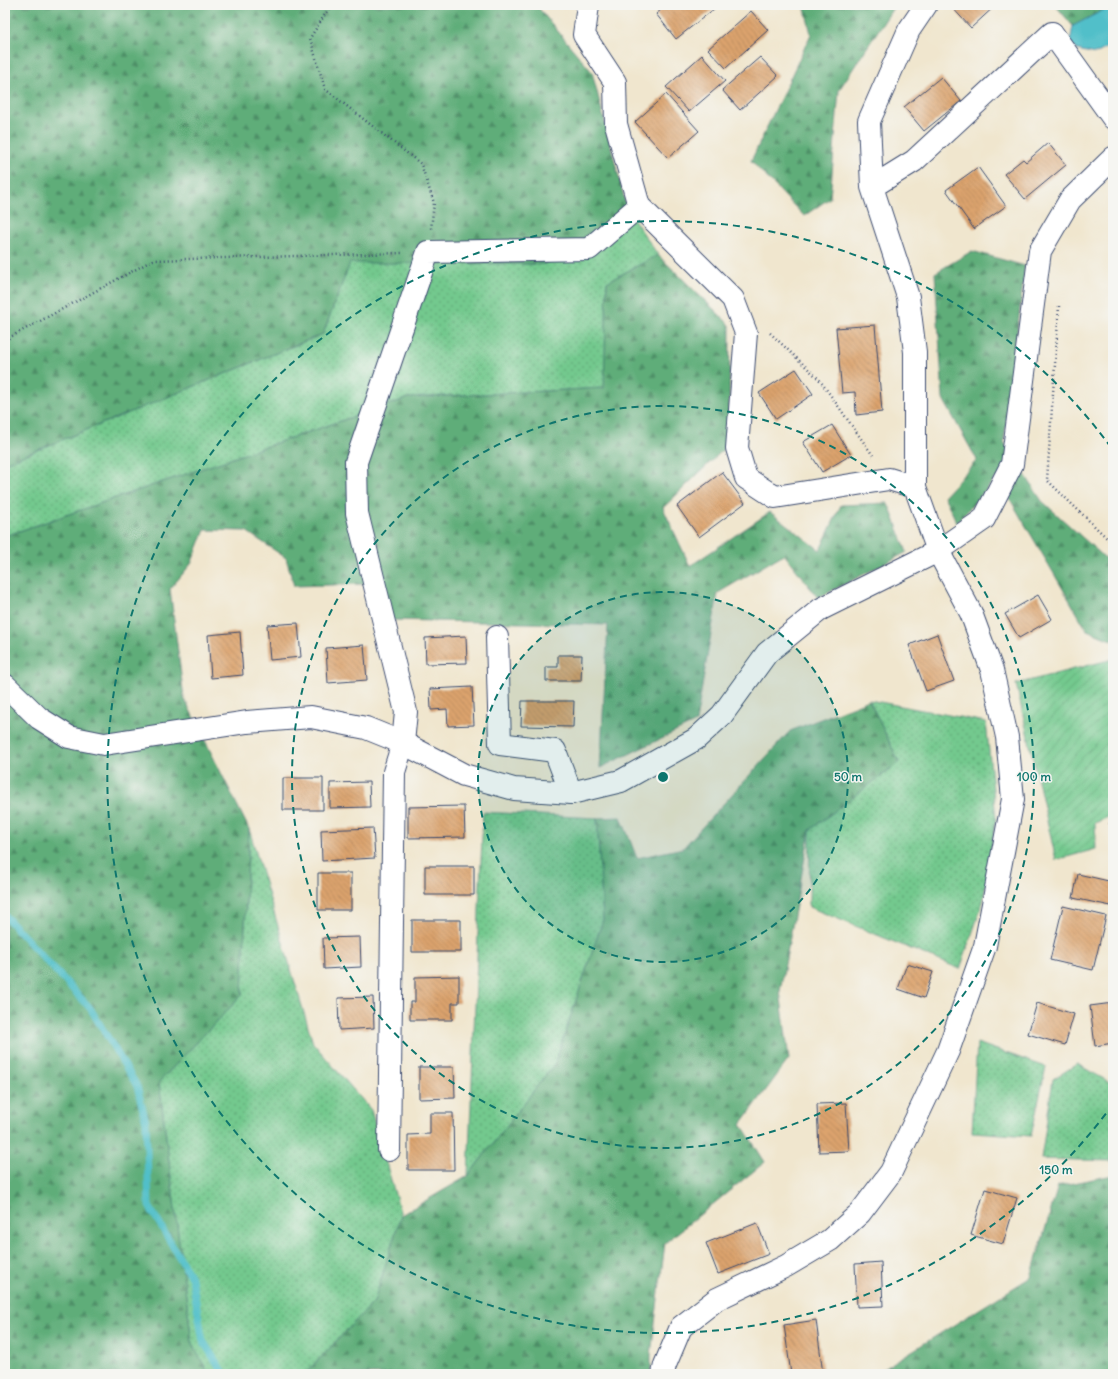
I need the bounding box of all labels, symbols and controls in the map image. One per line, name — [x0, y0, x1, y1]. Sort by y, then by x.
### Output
text: 50 m — [834, 769, 863, 784]
text: 100 m — [1017, 769, 1051, 784]
centre of rings — [656, 770, 670, 784]
text: 150 m — [1040, 1162, 1073, 1177]

